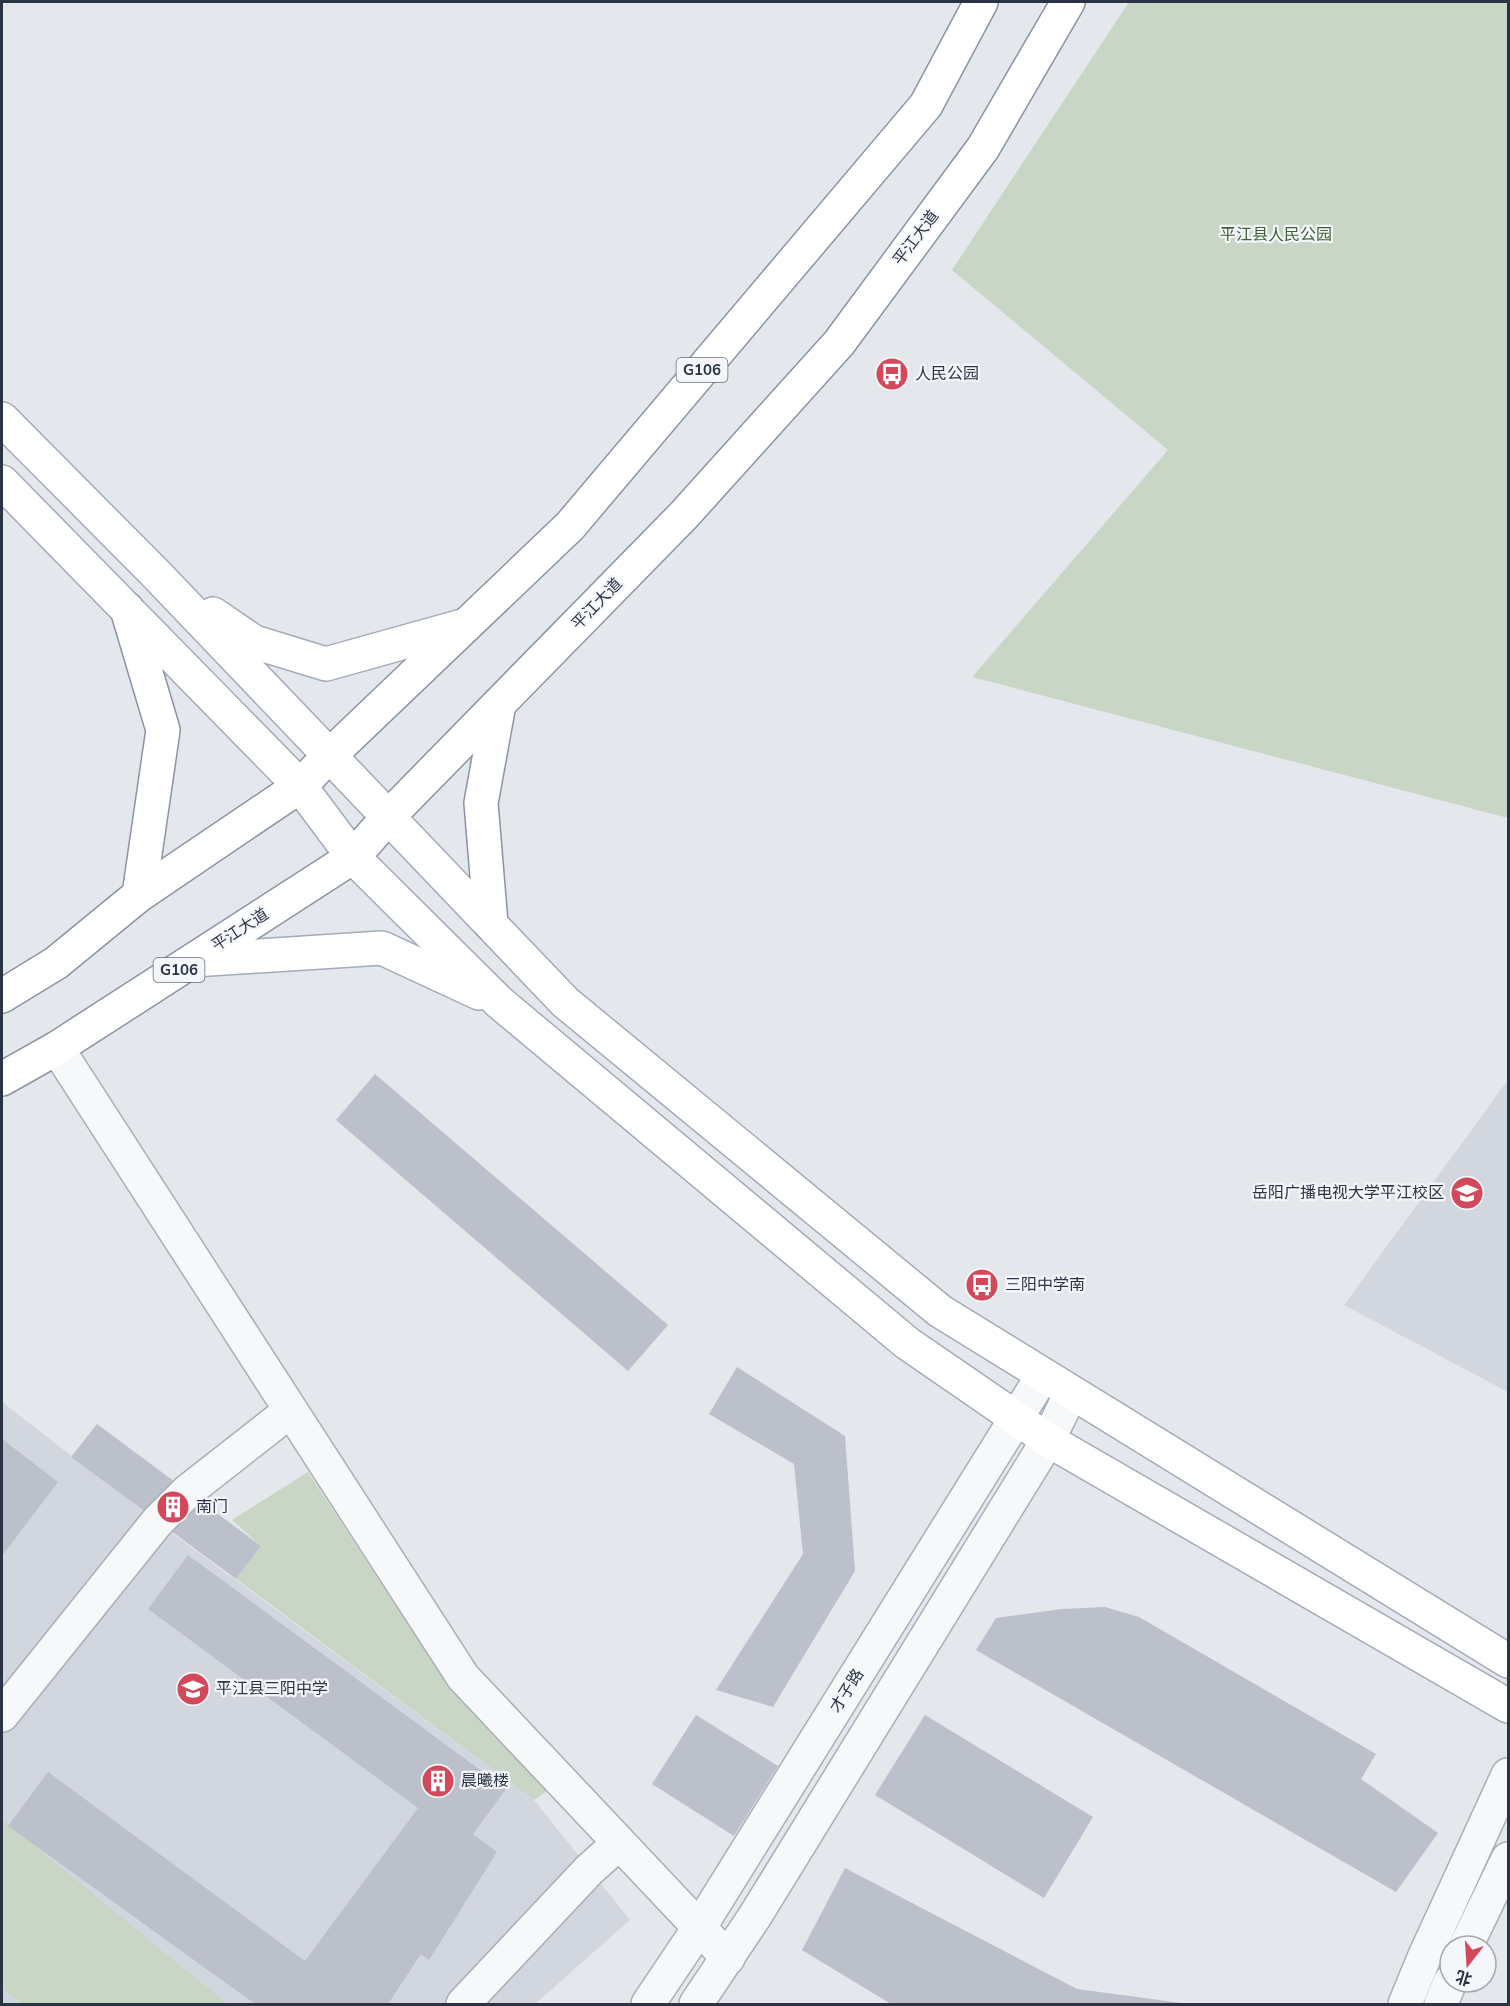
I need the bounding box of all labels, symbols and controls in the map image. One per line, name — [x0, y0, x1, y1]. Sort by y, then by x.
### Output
street label: 平江大道 — [888, 206, 944, 270]
park label: 平江县人民公园 — [1220, 224, 1332, 246]
bus stop icon: 人民公园 — [874, 356, 910, 392]
road number: G106 — [676, 358, 728, 382]
place label: 人民公园 — [915, 363, 979, 385]
street label: 平江大道 — [567, 573, 627, 635]
street label: 平江大道 — [207, 903, 273, 957]
road number: G106 — [154, 958, 204, 982]
school or university icon: 岳阳广播电视大学平江校区 — [1449, 1175, 1485, 1211]
place label: 岳阳广播电视大学平江校区 — [1252, 1182, 1444, 1204]
bus stop icon: 三阳中学南 — [964, 1267, 1000, 1303]
place label: 三阳中学南 — [1005, 1274, 1085, 1296]
building icon: 南门 — [155, 1489, 191, 1525]
place label: 南门 — [196, 1496, 228, 1518]
street label: 才子路 — [825, 1665, 869, 1717]
school or university icon: 平江县三阳中学 — [175, 1671, 211, 1707]
place label: 平江县三阳中学 — [216, 1678, 328, 1700]
building icon: 晨曦楼 — [420, 1763, 456, 1799]
place label: 晨曦楼 — [461, 1770, 509, 1792]
north arrow — [1438, 1934, 1498, 1994]
text: 北 — [1453, 1965, 1475, 1990]

